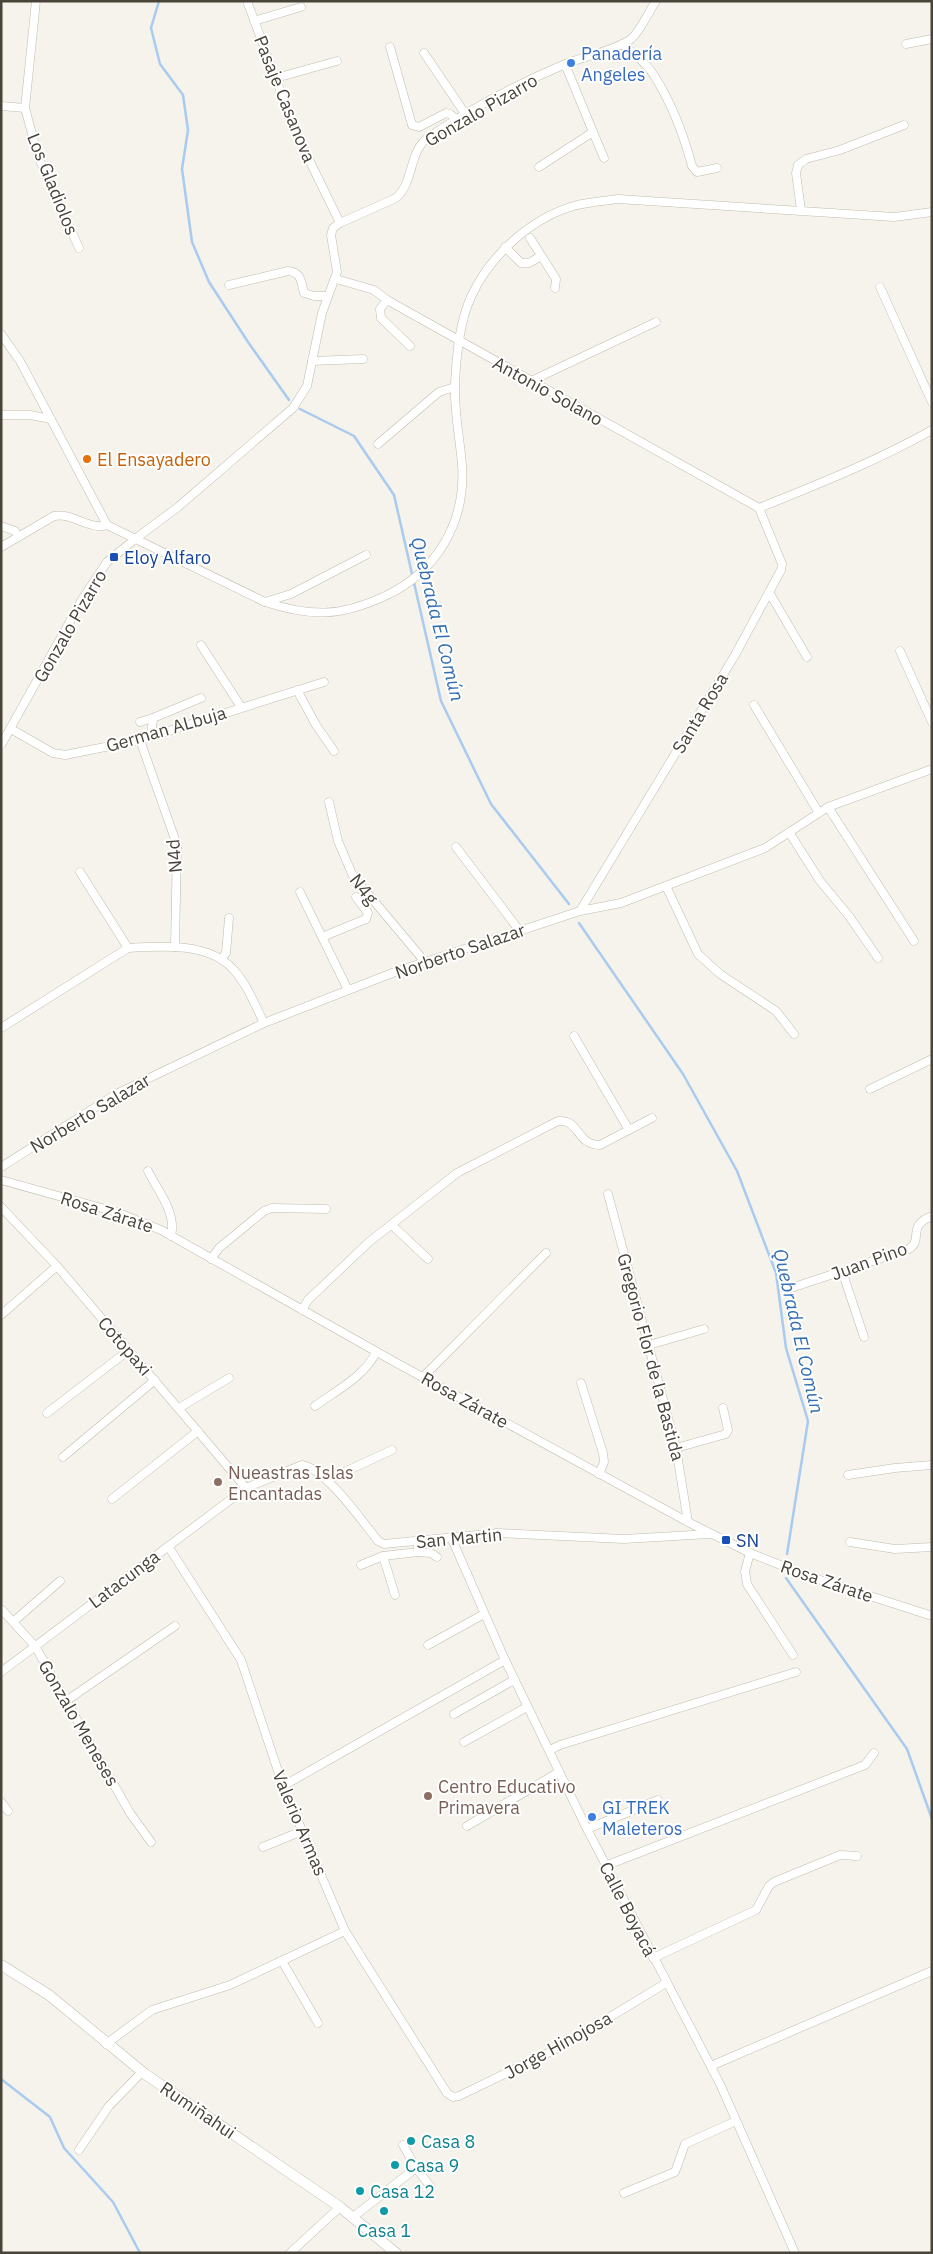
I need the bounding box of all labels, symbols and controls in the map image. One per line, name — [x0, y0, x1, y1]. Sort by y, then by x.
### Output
street label: Pasaje Casanova — [249, 32, 321, 166]
place label: Panadería Angeles — [581, 42, 663, 86]
marker: Panadería Angeles — [565, 57, 577, 69]
street label: Gonzalo Pizarro — [420, 68, 542, 152]
street label: Los Gladiolos — [22, 130, 84, 238]
street label: Antonio Solano — [489, 351, 607, 431]
place label: El Ensayadero — [97, 448, 211, 471]
marker: El Ensayadero — [81, 453, 93, 465]
water label: Quebrada El Común — [406, 534, 470, 704]
place label: Eloy Alfaro — [124, 546, 211, 569]
marker: Eloy Alfaro — [108, 551, 120, 563]
street label: Gonzalo Pizarro — [28, 565, 112, 687]
street label: Santa Rosa — [667, 668, 733, 758]
street label: German ALbuja — [103, 701, 229, 757]
street label: N4d — [161, 838, 187, 874]
street label: N4g — [345, 869, 384, 909]
street label: Norberto Salazar — [392, 918, 528, 984]
street label: Norberto Salazar — [26, 1068, 155, 1158]
street label: Rosa Zárate — [58, 1186, 156, 1238]
street label: Juan Pino — [828, 1237, 910, 1285]
water label: Quebrada El Común — [768, 1246, 830, 1416]
street label: Gregorio Flor de la Bastida — [612, 1251, 690, 1464]
street label: Cotopaxi — [93, 1312, 157, 1380]
street label: Rosa Zárate — [417, 1367, 513, 1433]
place label: Nueastras Islas Encantadas — [228, 1461, 354, 1505]
marker: Nueastras Islas Encantadas — [212, 1476, 224, 1488]
street label: San Martin — [415, 1523, 503, 1553]
place label: SN — [736, 1529, 759, 1552]
marker: SN — [720, 1534, 732, 1546]
street label: Latacunga — [84, 1545, 164, 1613]
street label: Rosa Zárate — [778, 1554, 876, 1608]
street label: Gonzalo Meneses — [34, 1656, 124, 1790]
street label: Valerio Armas — [267, 1767, 333, 1879]
place label: Centro Educativo Primavera — [438, 1775, 576, 1819]
marker: Centro Educativo Primavera — [422, 1790, 434, 1802]
place label: GI TREK Maleteros — [602, 1796, 683, 1840]
marker: GI TREK Maleteros — [586, 1811, 598, 1823]
street label: Calle Boyacá — [594, 1858, 662, 1961]
street label: Jorge Hinojosa — [500, 2006, 616, 2084]
street label: Rumiñahui — [156, 2076, 240, 2144]
place label: Casa 8 — [421, 2130, 475, 2153]
marker: Casa 8 — [405, 2135, 417, 2147]
place label: Casa 9 — [405, 2154, 459, 2177]
marker: Casa 9 — [389, 2159, 401, 2171]
place label: Casa 12 — [370, 2180, 435, 2203]
marker: Casa 12 — [354, 2185, 366, 2197]
marker: Casa 1 — [378, 2205, 390, 2217]
place label: Casa 1 — [357, 2219, 411, 2242]

